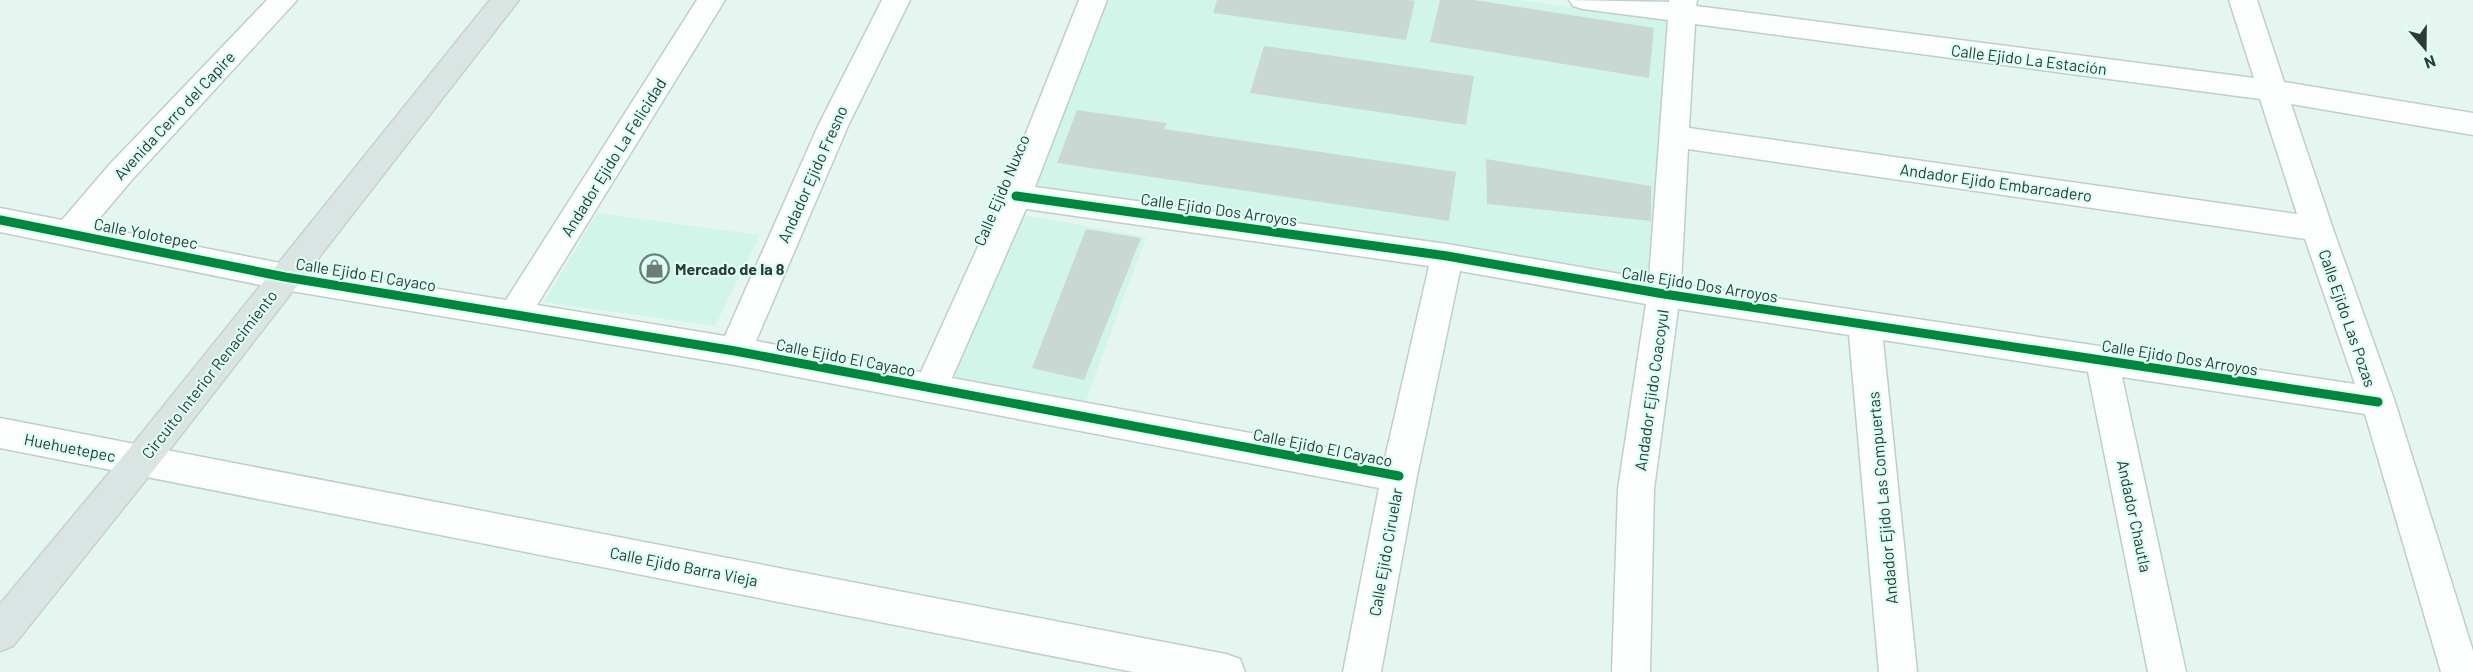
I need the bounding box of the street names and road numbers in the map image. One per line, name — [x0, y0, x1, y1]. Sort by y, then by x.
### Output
street label: Calle Ejido La Estación — [1950, 40, 2108, 78]
street label: Avenida Cerro del Capire — [110, 47, 238, 183]
street label: Andador Ejido La Felicidad — [556, 74, 670, 240]
street label: Andador Ejido Fresno — [773, 103, 851, 245]
street label: Calle Ejido Nuxco — [969, 132, 1033, 248]
street label: Andador Ejido Embarcadero — [1899, 159, 2093, 205]
street label: Calle Ejido Dos Arroyos — [1139, 189, 1299, 229]
street label: Calle Yolotepec — [92, 214, 200, 252]
street label: Calle Ejido Las Pozas — [2316, 247, 2380, 389]
street label: Calle Ejido El Cayaco — [294, 254, 438, 294]
street label: Calle Ejido Dos Arroyos — [1621, 262, 1779, 306]
street label: Circuito Interior Renacimiento — [137, 286, 281, 462]
street label: Andador Ejido Coacoyul — [1630, 308, 1672, 472]
street label: Calle Ejido El Cayaco — [775, 334, 917, 380]
street label: Calle Ejido Dos Arroyos — [2101, 335, 2259, 379]
street label: Andador Ejido Las Compuertas — [1863, 391, 1901, 605]
street label: Calle Ejido El Cayaco — [1252, 424, 1394, 470]
street label: Huehuetepec — [23, 429, 117, 465]
street label: Andador Chautla — [2114, 458, 2156, 574]
street label: Calle Ejido Ciruelar — [1364, 486, 1406, 617]
street label: Calle Ejido Barra Vieja — [608, 542, 760, 590]

